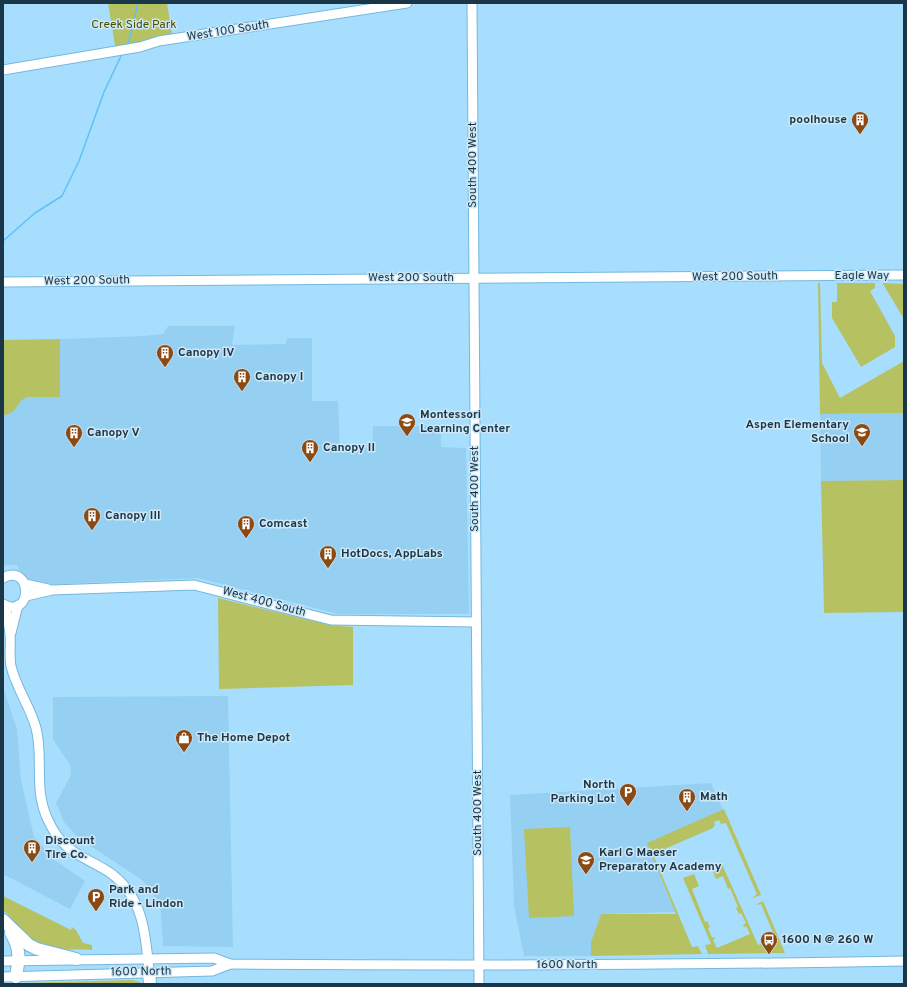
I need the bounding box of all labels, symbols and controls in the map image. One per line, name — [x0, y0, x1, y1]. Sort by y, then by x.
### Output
park label: Creek Side Park — [91, 17, 177, 33]
street label: West 100 South — [186, 17, 270, 45]
building icon: poolhouse — [850, 110, 870, 135]
place label: poolhouse — [789, 112, 847, 128]
street label: South 400 West — [465, 122, 481, 208]
street label: West 200 South — [692, 268, 778, 286]
street label: Eagle Way — [835, 268, 889, 284]
street label: West 200 South — [368, 270, 454, 286]
street label: West 200 South — [44, 272, 130, 290]
building icon: Canopy IV — [155, 343, 175, 368]
place label: Canopy IV — [178, 345, 234, 361]
building icon: Canopy I — [232, 367, 252, 392]
place label: Canopy I — [255, 369, 303, 385]
place label: Montessori Learning Center — [420, 407, 510, 437]
school or university icon: Montessori Learning Center — [397, 412, 417, 437]
place label: Aspen Elementary School — [746, 417, 849, 447]
school or university icon: Aspen Elementary School — [852, 422, 872, 447]
building icon: Canopy V — [64, 423, 84, 448]
place label: Canopy V — [87, 425, 140, 441]
building icon: Canopy II — [300, 438, 320, 463]
place label: Canopy II — [323, 440, 375, 456]
street label: South 400 West — [467, 446, 483, 532]
building icon: Canopy III — [82, 506, 102, 531]
place label: Canopy III — [105, 508, 160, 524]
building icon: Comcast — [236, 514, 256, 539]
place label: Comcast — [259, 516, 308, 532]
building icon: HotDocs, AppLabs — [318, 544, 338, 569]
place label: HotDocs, AppLabs — [341, 546, 443, 562]
street label: West 400 South — [220, 583, 308, 621]
shop icon: The Home Depot — [174, 728, 194, 753]
place label: The Home Depot — [197, 730, 290, 746]
street label: South 400 West — [470, 770, 486, 856]
place label: North Parking Lot — [551, 777, 615, 807]
parking icon: North Parking Lot — [618, 782, 638, 807]
building icon: Math — [677, 787, 697, 812]
place label: Math — [700, 789, 728, 805]
place label: Discount Tire Co. — [45, 833, 95, 863]
building icon: Discount Tire Co. — [22, 838, 42, 863]
place label: Karl G Maeser Preparatory Academy — [599, 845, 722, 875]
school or university icon: Karl G Maeser Preparatory Academy — [576, 850, 596, 875]
place label: Park and Ride - Lindon — [109, 882, 183, 912]
parking icon: Park and Ride - Lindon — [86, 887, 106, 912]
bus stop icon: 1600 N @ 260 W — [759, 930, 779, 955]
place label: 1600 N @ 260 W — [782, 932, 873, 948]
street label: 1600 North — [537, 957, 597, 973]
street label: 1600 North — [110, 963, 172, 981]

